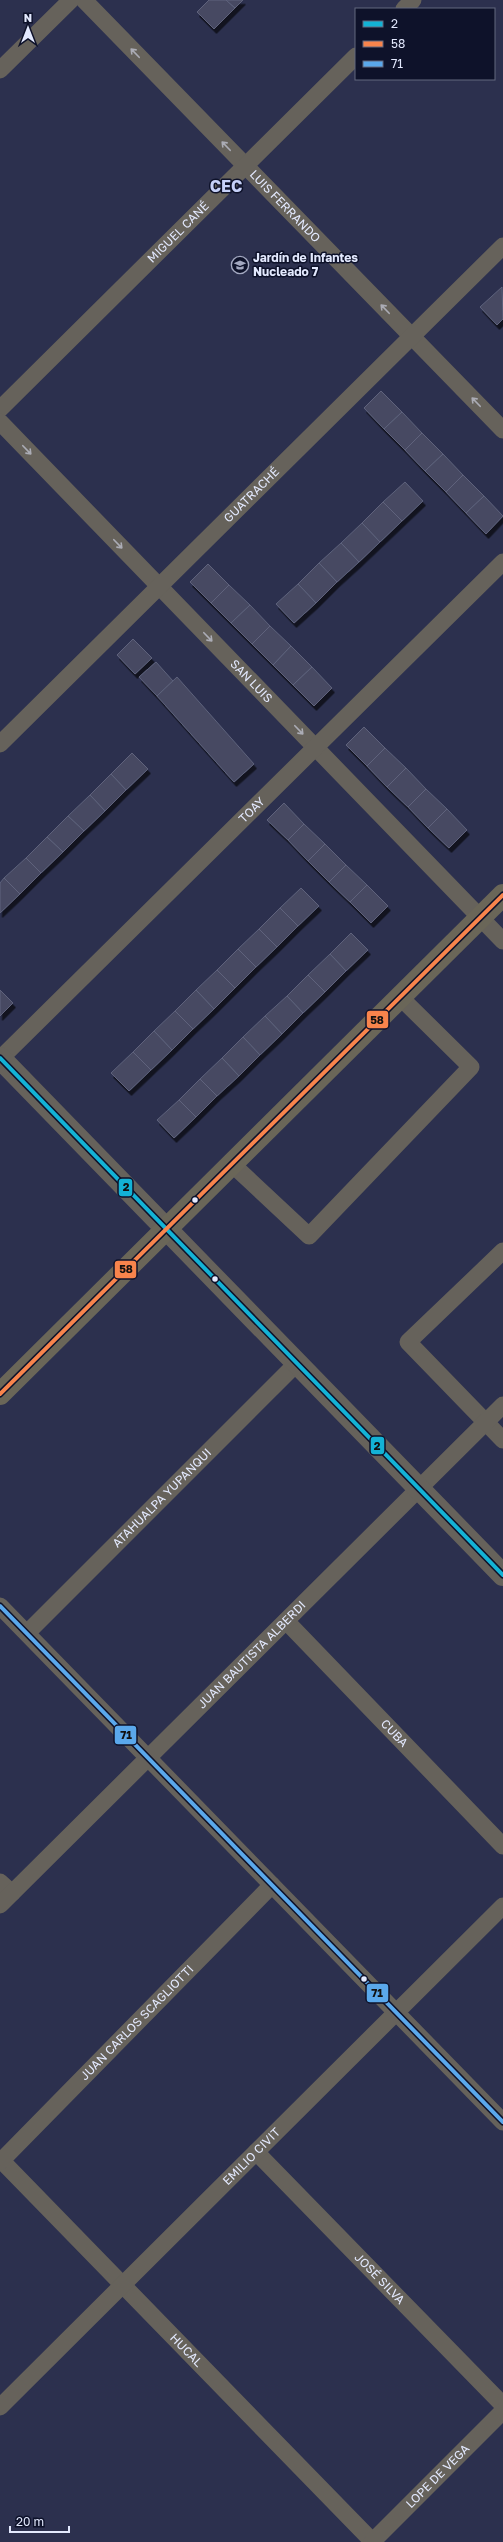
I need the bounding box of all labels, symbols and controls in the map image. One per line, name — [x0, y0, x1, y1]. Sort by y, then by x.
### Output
north arrow — [8, 8, 48, 48]
legend — [355, 8, 495, 80]
text: N — [24, 11, 32, 24]
text: 2 — [391, 16, 398, 31]
text: 58 — [391, 36, 405, 51]
one-way arrow — [130, 48, 140, 58]
text: 71 — [391, 56, 403, 71]
one-way arrow — [221, 141, 231, 151]
street label: LUIS FERRANDO — [247, 167, 324, 245]
district label: CEC — [210, 176, 242, 196]
street label: MIGUEL CANÉ — [144, 198, 212, 266]
place label: Jardín de Infantes Nucleado 7 — [253, 250, 358, 279]
school or university icon: Jardín de Infantes Nucleado 7 — [230, 255, 250, 275]
one-way arrow — [380, 304, 390, 314]
one-way arrow — [471, 397, 481, 407]
one-way arrow — [22, 445, 32, 455]
street label: GUATRACHÉ — [220, 464, 282, 525]
one-way arrow — [113, 539, 123, 549]
one-way arrow — [203, 632, 213, 642]
street label: SAN LUIS — [227, 656, 276, 706]
one-way arrow — [294, 725, 304, 735]
street label: TOAY — [235, 794, 268, 826]
line badge: 58 — [366, 1010, 389, 1029]
text: 58 — [370, 1013, 384, 1026]
line badge: 2 — [118, 1178, 133, 1197]
text: 2 — [123, 1180, 130, 1193]
unlabelled marker — [190, 1195, 200, 1205]
line badge: 58 — [114, 1260, 137, 1279]
text: 58 — [119, 1262, 133, 1275]
unlabelled marker — [210, 1274, 220, 1284]
line badge: 2 — [370, 1436, 385, 1455]
text: 2 — [374, 1439, 381, 1452]
street label: ATAHUALPA YUPANQUI — [109, 1445, 214, 1550]
street label: JUAN BAUTISTA ALBERDI — [194, 1597, 309, 1711]
street label: CUBA — [378, 1716, 411, 1750]
line badge: 71 — [114, 1725, 137, 1745]
text: 71 — [120, 1728, 132, 1741]
street label: JUAN CARLOS SCAGLIOTTI — [77, 1961, 196, 2083]
unlabelled marker — [359, 1974, 369, 1984]
line badge: 71 — [366, 1983, 389, 2003]
text: 71 — [371, 1986, 383, 1999]
street label: EMILIO CIVIT — [219, 2124, 283, 2188]
street label: JOSÉ SILVA — [352, 2250, 408, 2307]
street label: HUCAL — [167, 2330, 206, 2370]
street label: LOPE DE VEGA — [402, 2441, 472, 2511]
scale bar — [10, 2508, 69, 2534]
text: 20 m — [16, 2514, 44, 2529]

